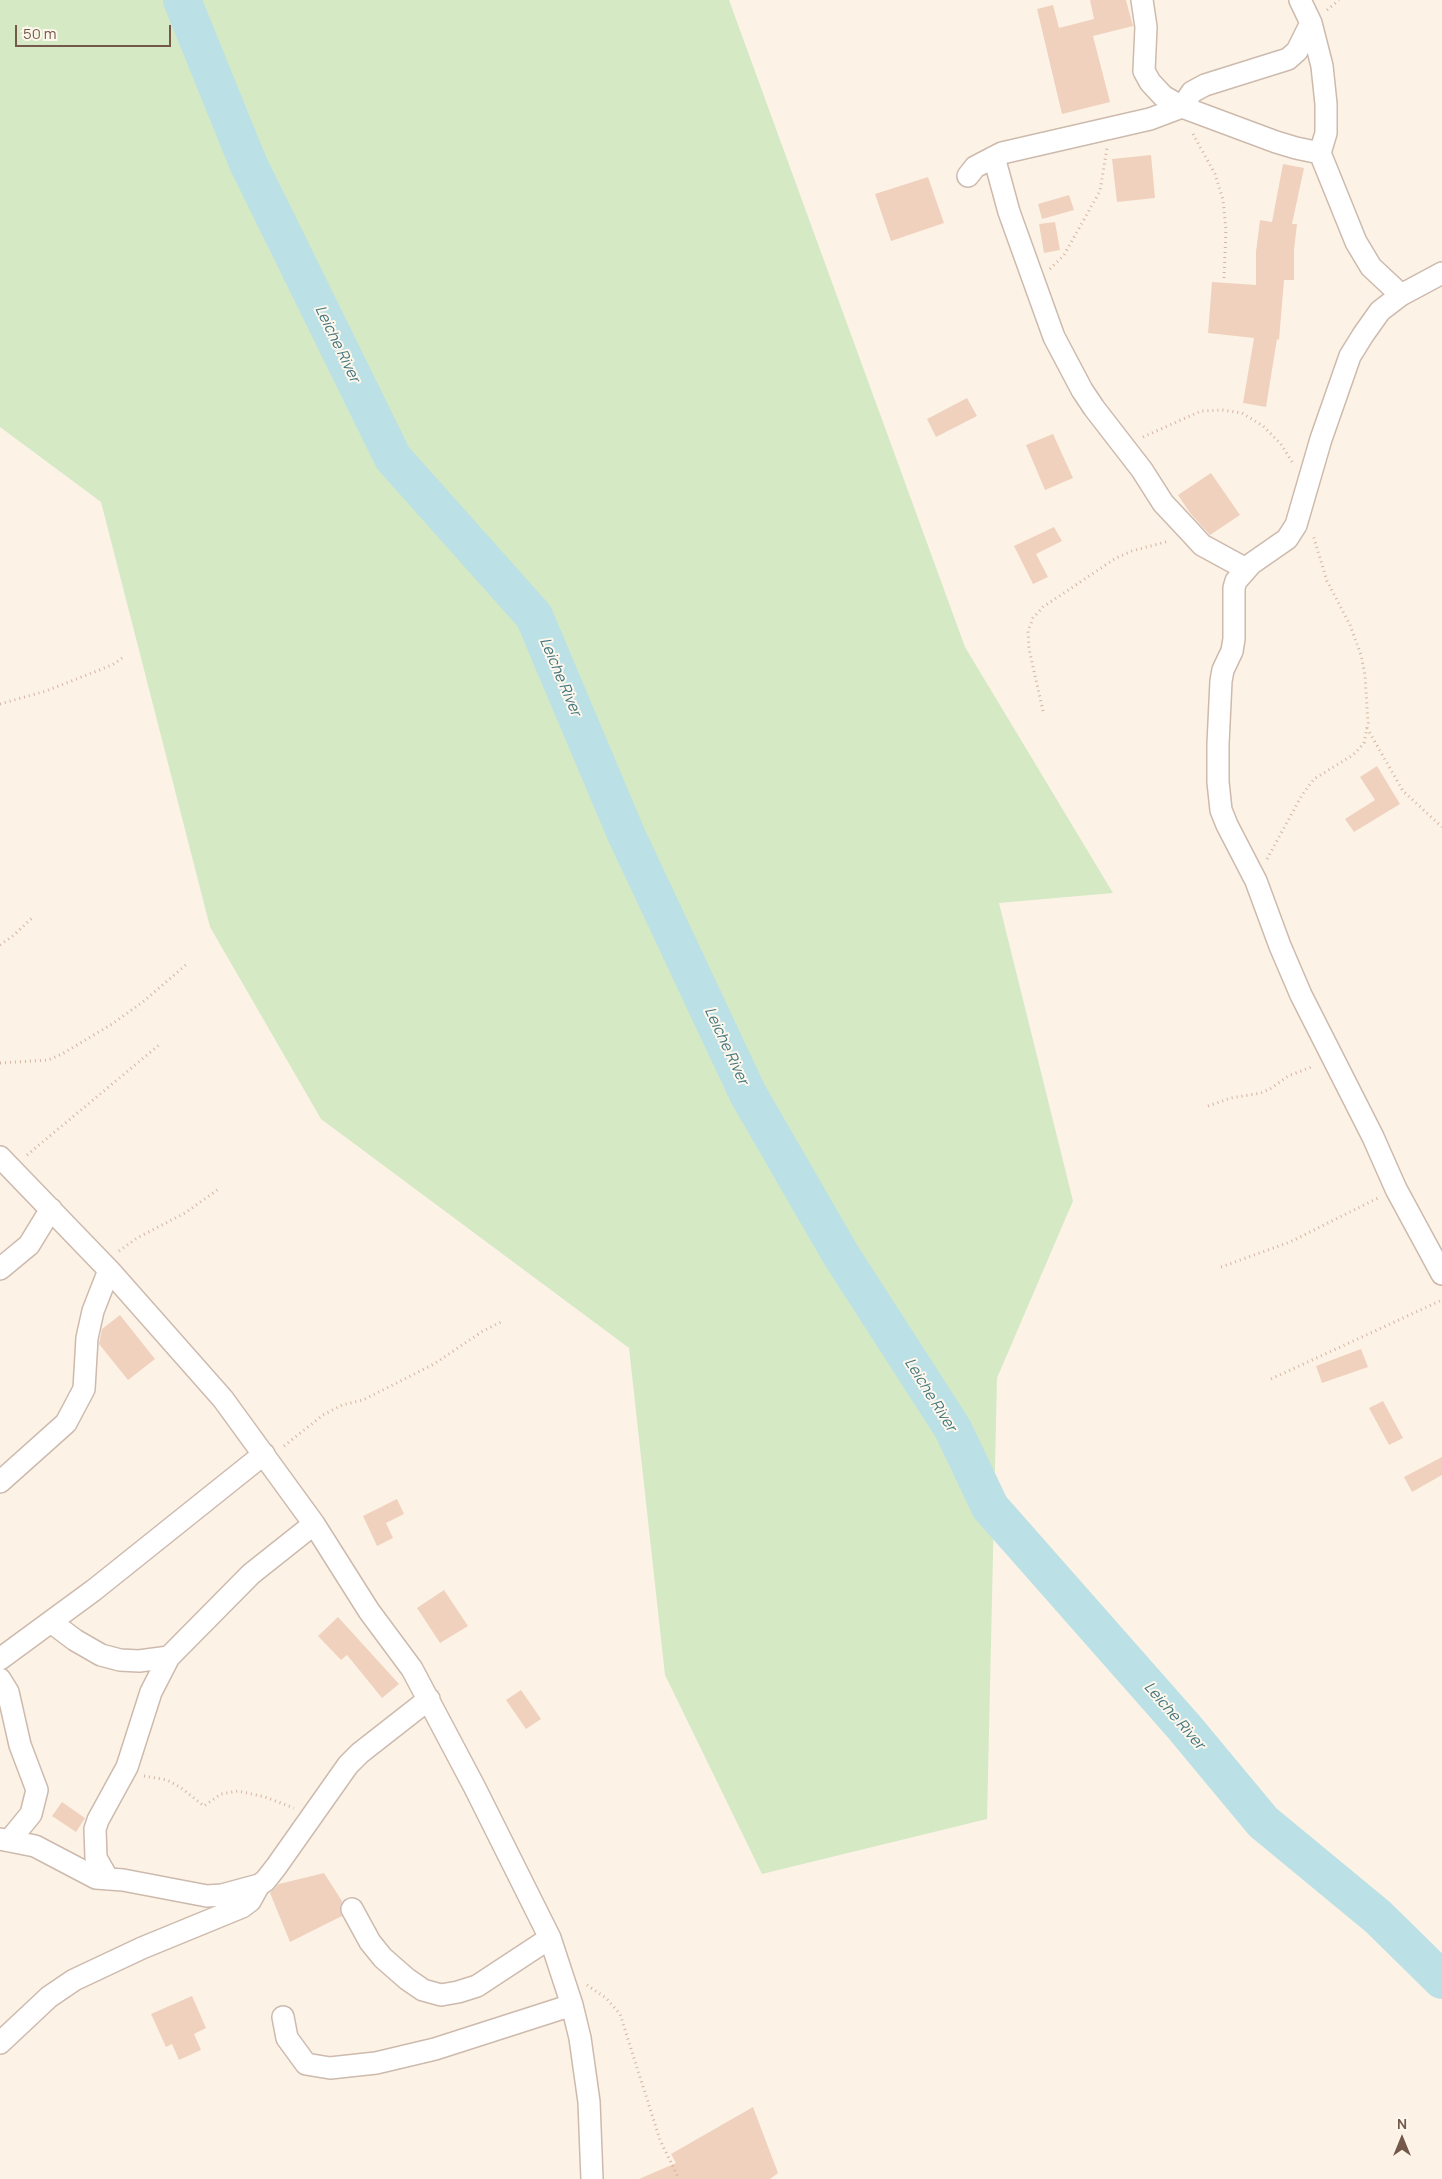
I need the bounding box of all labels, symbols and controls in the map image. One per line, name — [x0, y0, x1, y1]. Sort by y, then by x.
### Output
scale bar — [18, 15, 174, 47]
text: 50 m — [23, 23, 57, 44]
water label: Leiche River — [311, 303, 363, 385]
water label: Leiche River — [535, 635, 585, 719]
water label: Leiche River — [700, 1004, 752, 1088]
water label: Leiche River — [900, 1355, 960, 1435]
water label: Leiche River — [1140, 1679, 1208, 1753]
north arrow — [1377, 2114, 1427, 2164]
text: N — [1397, 2114, 1407, 2133]

